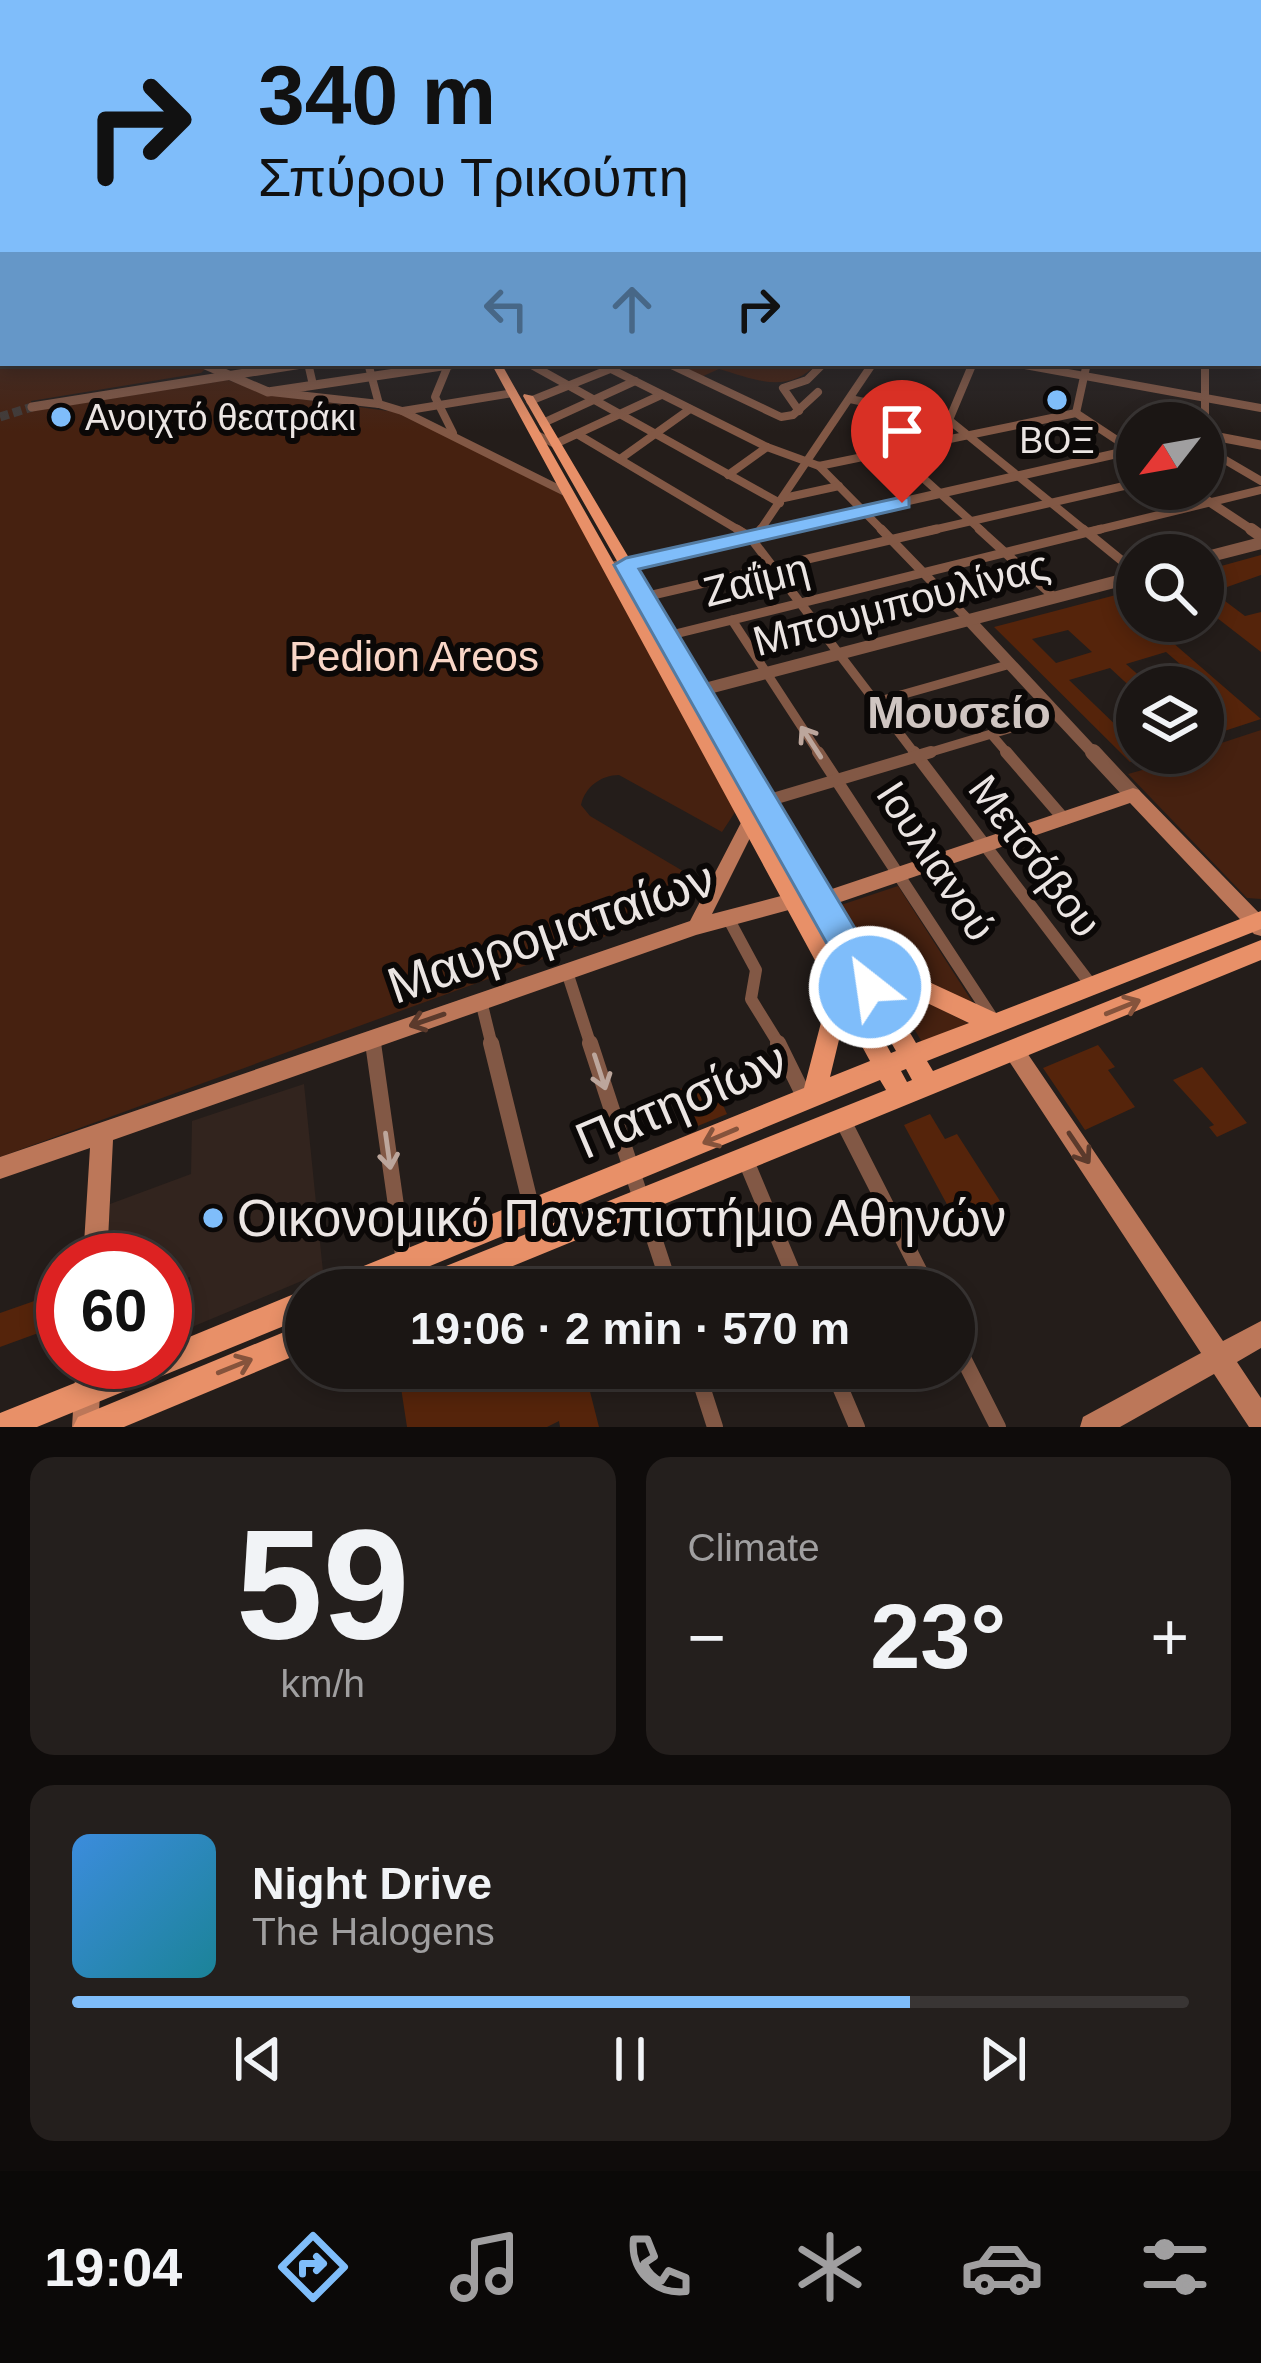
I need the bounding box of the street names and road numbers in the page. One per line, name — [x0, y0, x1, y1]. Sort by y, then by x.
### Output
street label: Μπουμπουλίνας — [748, 541, 1054, 665]
street label: Ζαΐμη — [698, 544, 814, 616]
street label: Μετσόβου — [959, 766, 1111, 946]
street label: Ιουλιανού — [867, 773, 1005, 949]
street label: Μαυροματαίων — [380, 849, 722, 1015]
street label: Πατησίων — [567, 1030, 795, 1170]

